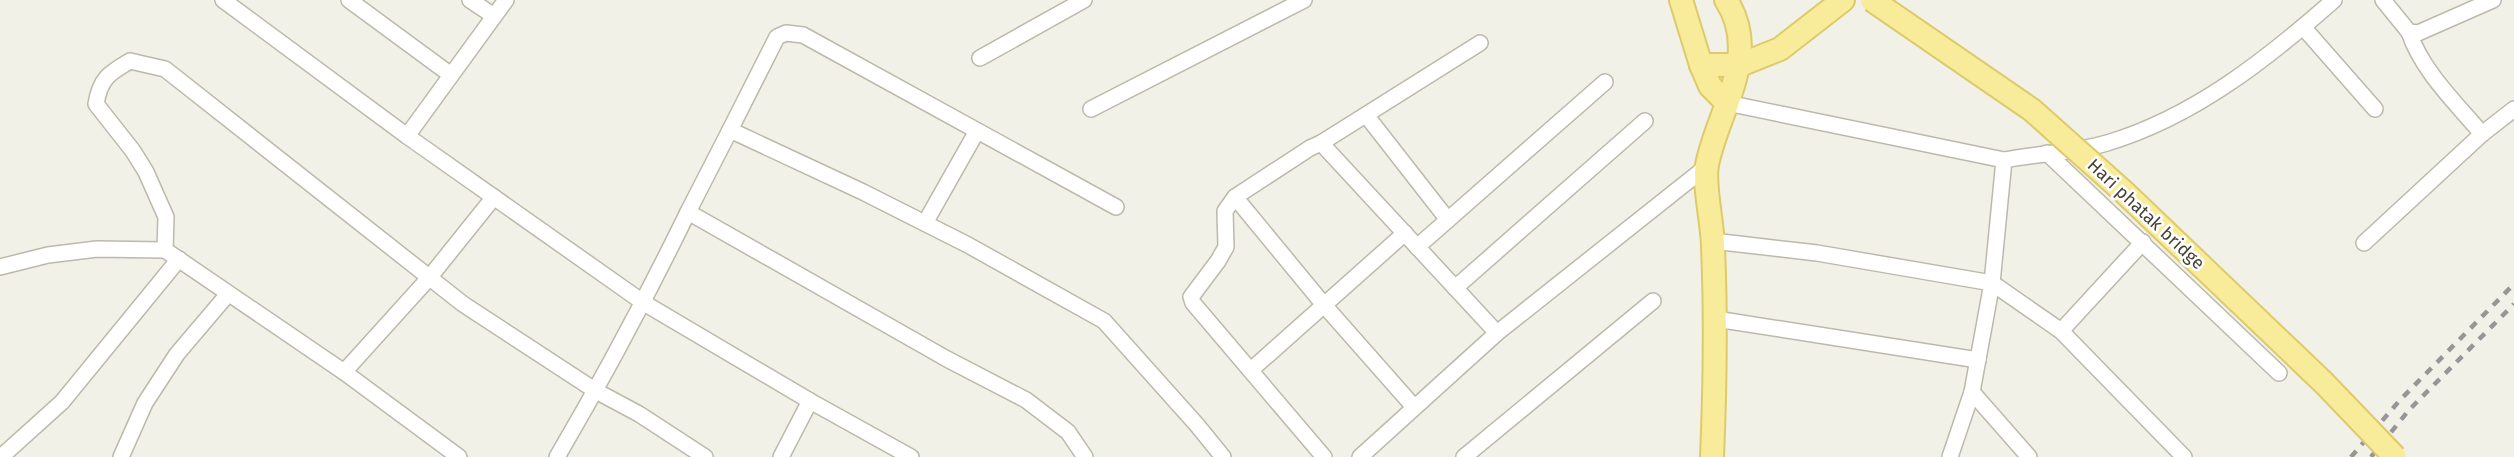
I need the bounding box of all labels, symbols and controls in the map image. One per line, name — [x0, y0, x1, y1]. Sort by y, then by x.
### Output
street label: Hari phatak bridge — [2083, 154, 2209, 274]

